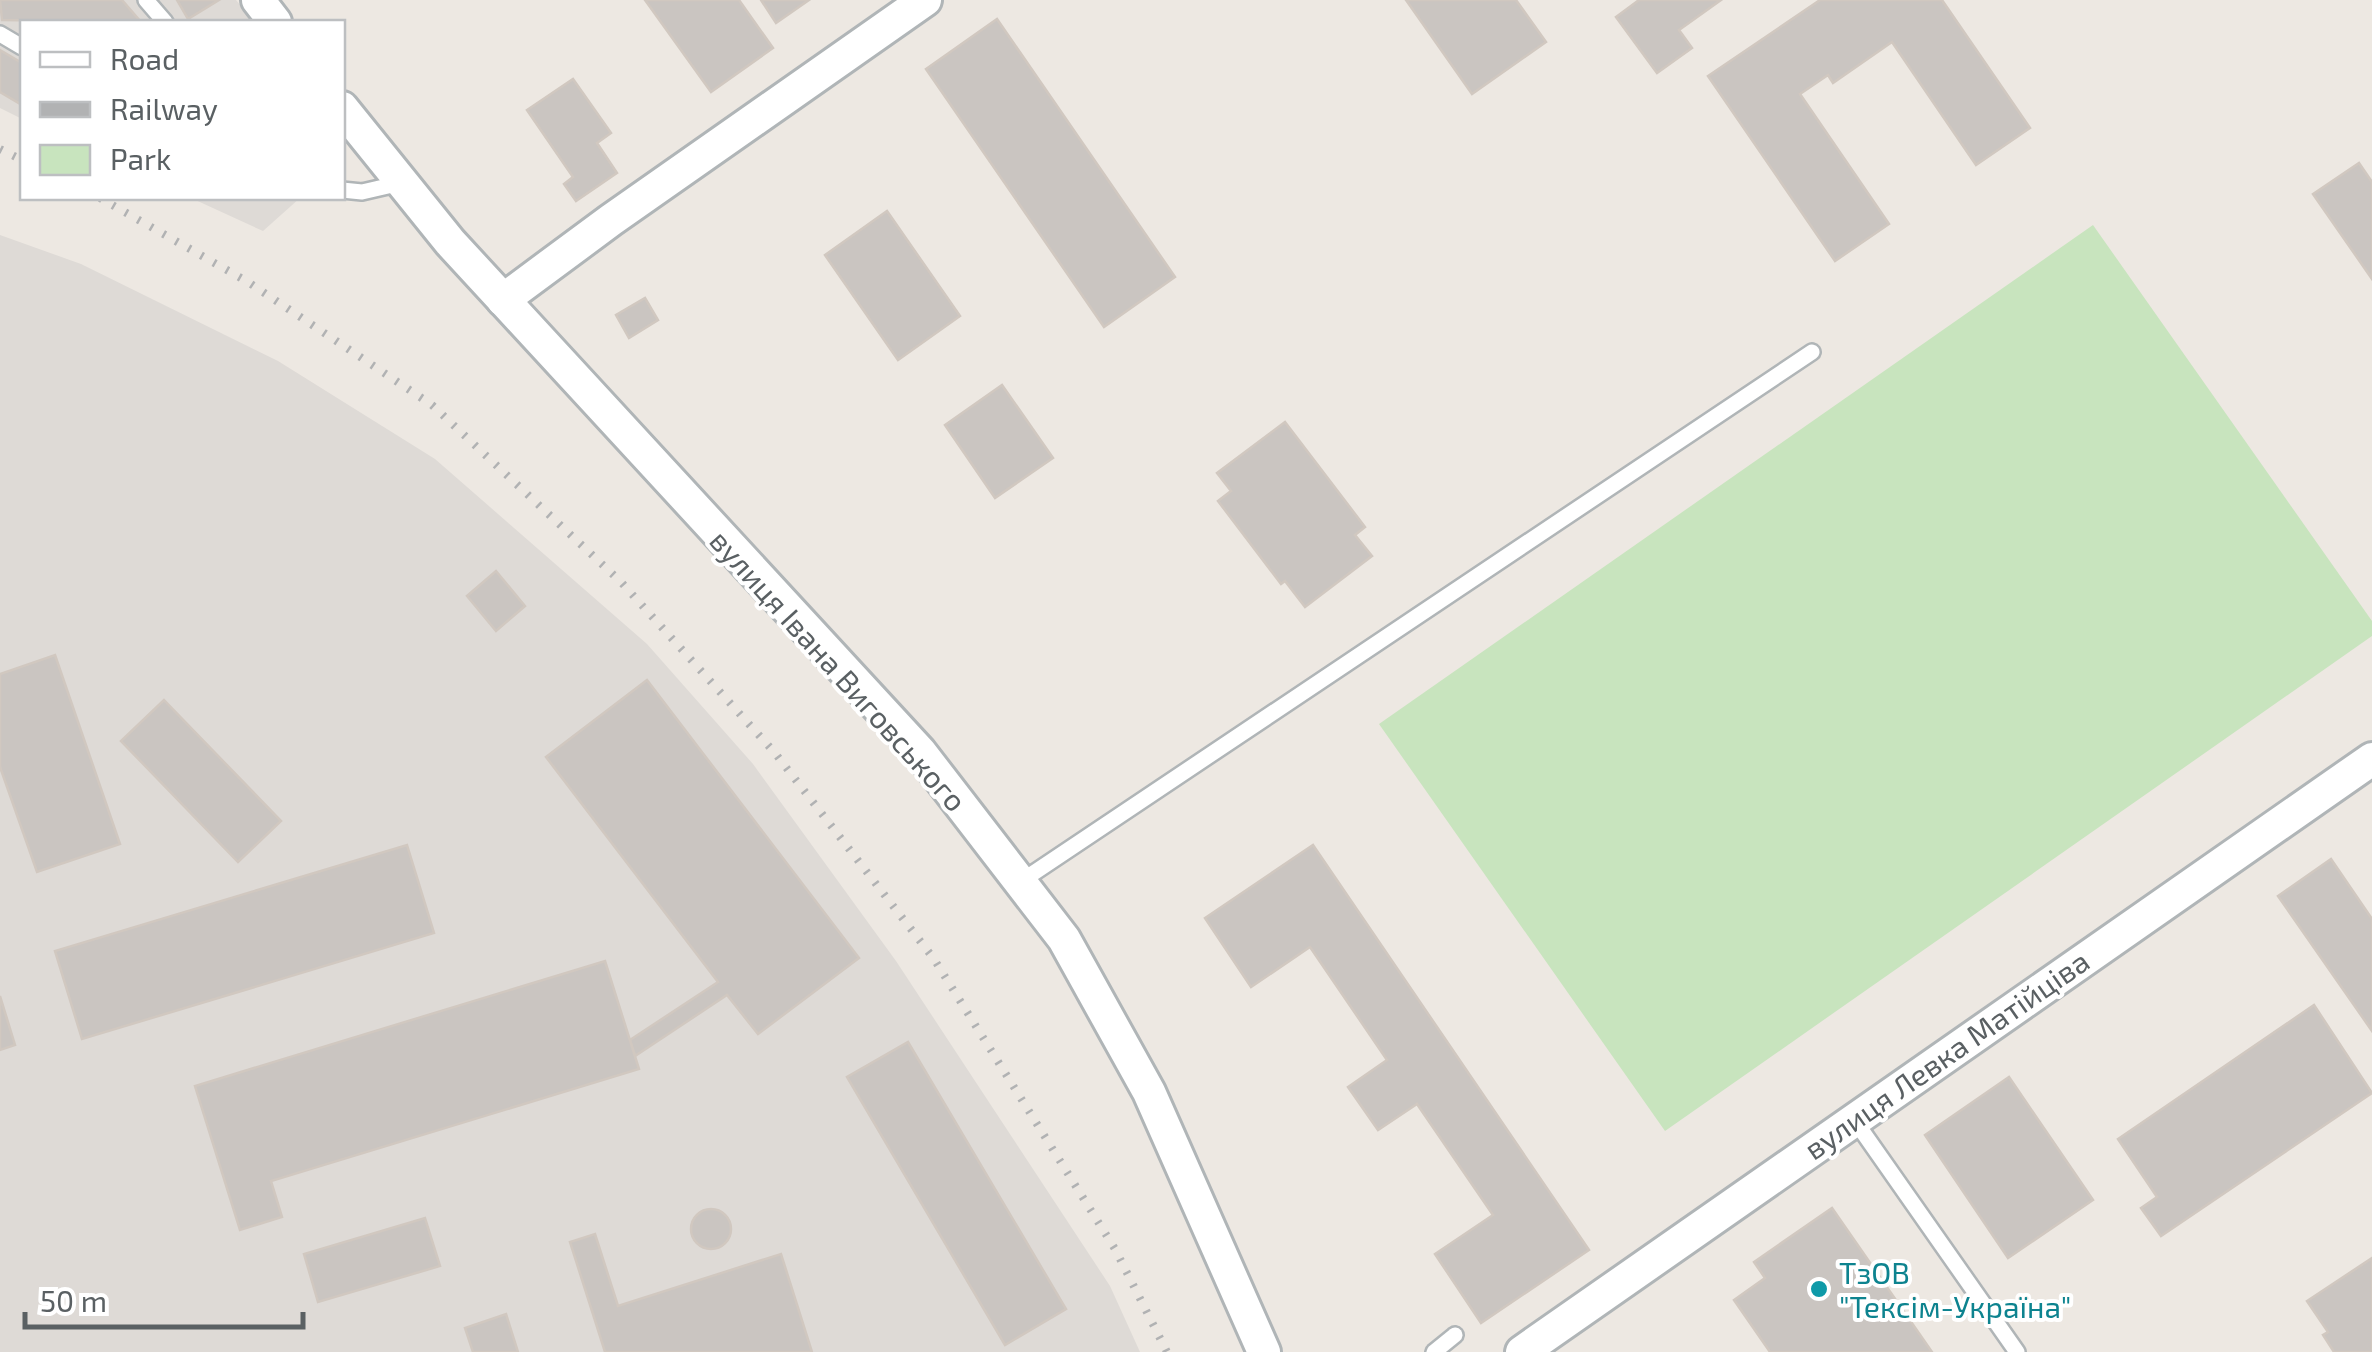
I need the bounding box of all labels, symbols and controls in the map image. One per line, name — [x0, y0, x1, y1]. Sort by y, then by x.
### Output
legend — [20, 20, 345, 200]
text: Road — [110, 40, 179, 76]
text: Railway — [110, 90, 218, 126]
text: Park — [110, 140, 171, 176]
street label: вулиця Івана Виговського — [702, 522, 975, 819]
street label: вулиця Левка Матійціва — [1797, 942, 2096, 1167]
place label: ТзОВ "Тексім-Україна" — [1839, 1254, 2071, 1324]
scale bar — [25, 1267, 302, 1329]
marker: ТзОВ "Тексім-Україна" — [1808, 1278, 1830, 1300]
text: 50 m — [40, 1282, 107, 1318]

